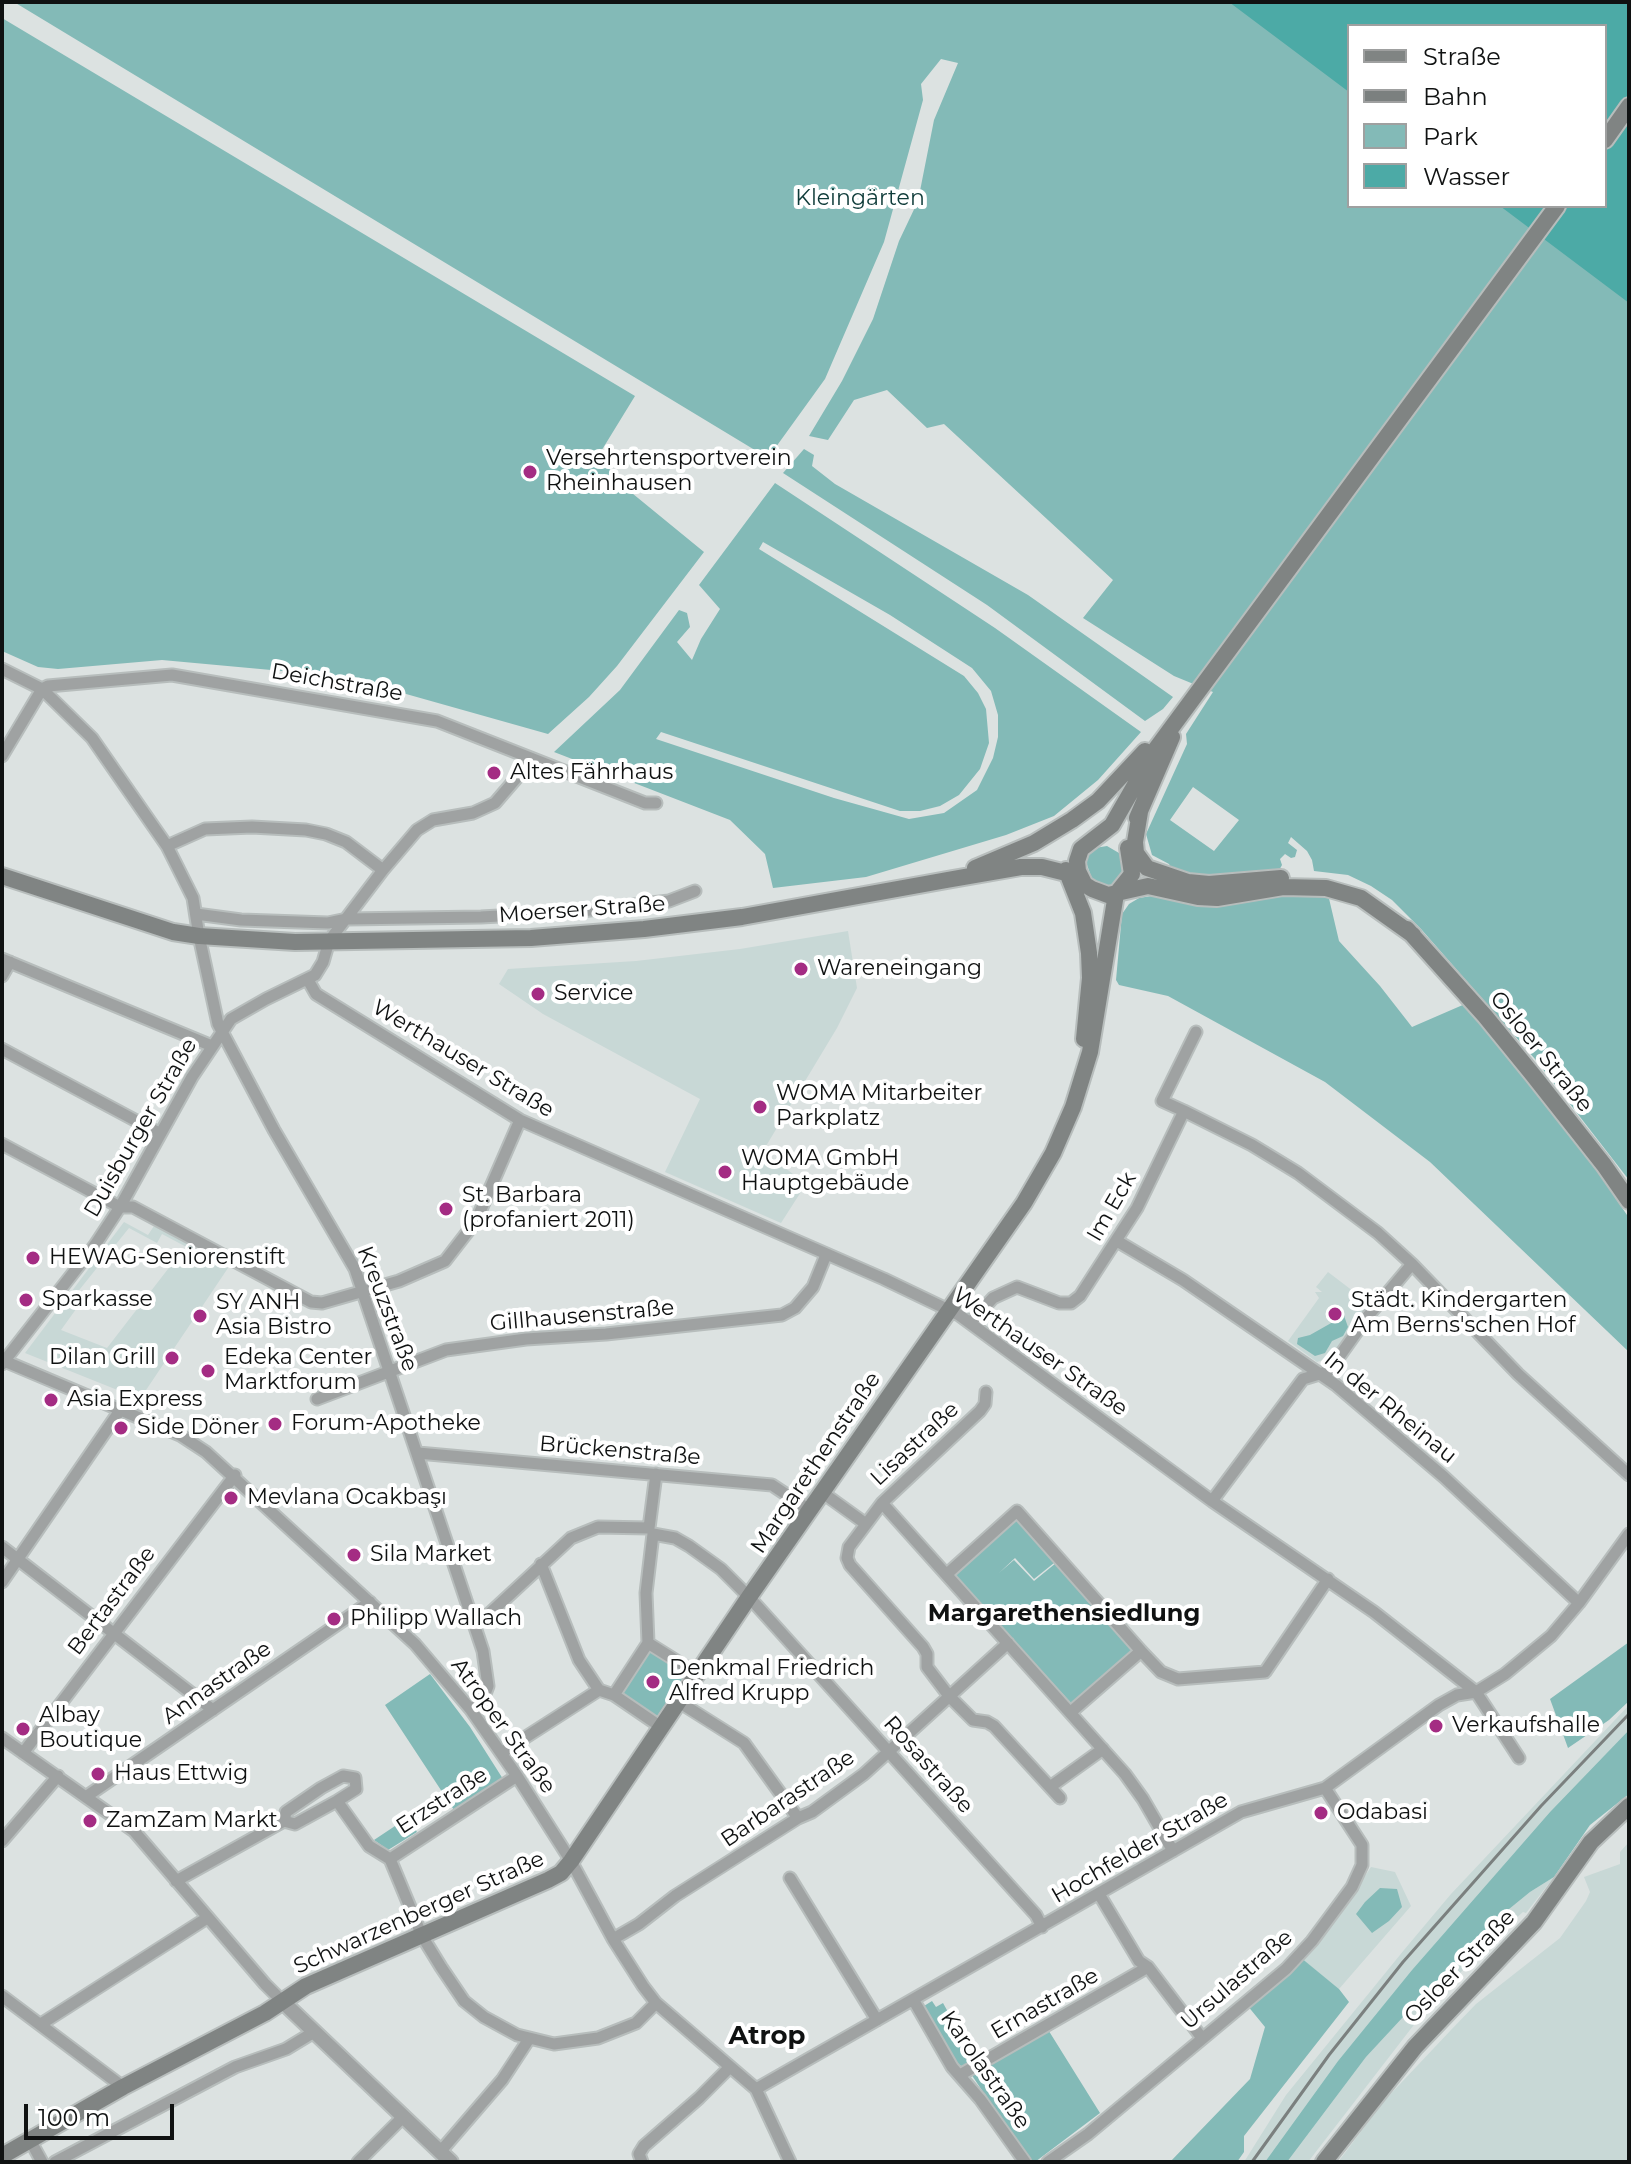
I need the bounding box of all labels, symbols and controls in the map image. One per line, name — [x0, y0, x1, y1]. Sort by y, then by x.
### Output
legend — [1347, 24, 1607, 208]
text: Straße — [1423, 42, 1501, 71]
text: Bahn — [1423, 82, 1488, 111]
text: Park — [1423, 122, 1478, 151]
text: Wasser — [1423, 162, 1510, 191]
park label: Kleingärten — [795, 186, 925, 212]
place label: Versehrtensportverein Rheinhausen — [546, 446, 792, 498]
marker: Versehrtensportverein Rheinhausen — [521, 463, 539, 481]
street label: Deichstraße — [269, 658, 405, 708]
place label: Altes Fährhaus — [510, 760, 673, 786]
marker: Altes Fährhaus — [485, 764, 503, 782]
street label: Moerser Straße — [498, 891, 666, 929]
place label: Wareneingang — [817, 956, 982, 982]
marker: Wareneingang — [792, 960, 810, 978]
place label: Service — [554, 981, 633, 1007]
marker: Service — [529, 985, 547, 1003]
street label: Osloer Straße — [1484, 986, 1598, 1118]
street label: Werthauser Straße — [367, 994, 559, 1124]
street label: Duisburger Straße — [79, 1034, 203, 1222]
place label: WOMA Mitarbeiter Parkplatz — [776, 1081, 982, 1132]
marker: WOMA Mitarbeiter Parkplatz — [751, 1098, 769, 1116]
place label: WOMA GmbH Hauptgebäude — [741, 1146, 909, 1198]
marker: WOMA GmbH Hauptgebäude — [716, 1163, 734, 1181]
street label: Im Eck — [1082, 1168, 1142, 1246]
place label: St. Barbara (profaniert 2011) — [462, 1183, 635, 1234]
marker: St. Barbara (profaniert 2011) — [437, 1200, 455, 1218]
street label: Kreuzstraße — [351, 1243, 423, 1375]
place label: HEWAG-Seniorenstift — [49, 1245, 286, 1271]
marker: HEWAG-Seniorenstift — [24, 1249, 42, 1267]
street label: Werthauser Straße — [948, 1282, 1132, 1422]
place label: Sparkasse — [42, 1287, 153, 1313]
place label: Städt. Kindergarten Am Berns'schen Hof — [1351, 1288, 1575, 1340]
place label: SY ANH Asia Bistro — [216, 1290, 332, 1342]
marker: Sparkasse — [17, 1291, 35, 1309]
street label: Gillhausenstraße — [489, 1295, 675, 1337]
marker: Städt. Kindergarten Am Berns'schen Hof — [1326, 1305, 1344, 1323]
marker: SY ANH Asia Bistro — [191, 1307, 209, 1325]
place label: Dilan Grill — [49, 1345, 156, 1371]
place label: Edeka Center Marktforum — [224, 1345, 372, 1396]
street label: In der Rheinau — [1318, 1347, 1462, 1469]
marker: Dilan Grill — [163, 1349, 181, 1367]
marker: Edeka Center Marktforum — [199, 1362, 217, 1380]
street label: Margarethenstraße — [746, 1367, 886, 1559]
place label: Asia Express — [67, 1387, 202, 1413]
marker: Asia Express — [42, 1391, 60, 1409]
street label: Lisastraße — [865, 1396, 965, 1492]
place label: Forum-Apotheke — [291, 1411, 481, 1437]
place label: Side Döner — [137, 1415, 259, 1441]
marker: Forum-Apotheke — [266, 1415, 284, 1433]
marker: Side Döner — [112, 1419, 130, 1437]
street label: Brückenstraße — [538, 1431, 702, 1471]
place label: Mevlana Ocakbaşı — [247, 1485, 447, 1511]
marker: Mevlana Ocakbaşı — [222, 1489, 240, 1507]
street label: Bertastraße — [63, 1542, 161, 1660]
place label: Sila Market — [370, 1542, 492, 1568]
marker: Sila Market — [345, 1546, 363, 1564]
district label: Margarethensiedlung — [928, 1600, 1200, 1628]
place label: Philipp Wallach — [350, 1606, 522, 1632]
marker: Philipp Wallach — [325, 1610, 343, 1628]
street label: Annastraße — [157, 1636, 277, 1730]
street label: Atroper Straße — [445, 1653, 561, 1799]
place label: Denkmal Friedrich Alfred Krupp — [669, 1656, 874, 1708]
marker: Denkmal Friedrich Alfred Krupp — [644, 1673, 662, 1691]
place label: Albay Boutique — [39, 1703, 142, 1754]
street label: Rosastraße — [877, 1711, 979, 1819]
place label: Verkaufshalle — [1452, 1713, 1600, 1739]
marker: Verkaufshalle — [1427, 1717, 1445, 1735]
marker: Albay Boutique — [14, 1720, 32, 1738]
street label: Barbarastraße — [716, 1745, 860, 1853]
place label: Haus Ettwig — [114, 1761, 248, 1787]
street label: Erzstraße — [391, 1762, 493, 1840]
marker: Haus Ettwig — [89, 1765, 107, 1783]
street label: Hochfelder Straße — [1047, 1787, 1233, 1909]
place label: Odabasi — [1337, 1800, 1428, 1826]
marker: Odabasi — [1312, 1804, 1330, 1822]
place label: ZamZam Markt — [106, 1808, 278, 1834]
marker: ZamZam Markt — [81, 1812, 99, 1830]
street label: Schwarzenberger Straße — [290, 1846, 548, 1980]
street label: Osloer Straße — [1399, 1905, 1521, 2029]
street label: Ursulastraße — [1176, 1924, 1298, 2036]
street label: Ernastraße — [987, 1963, 1103, 2045]
street label: Karolastraße — [935, 2006, 1035, 2134]
district label: Atrop — [728, 2020, 806, 2052]
scale bar — [28, 2088, 178, 2138]
text: 100 m — [38, 2103, 110, 2132]

